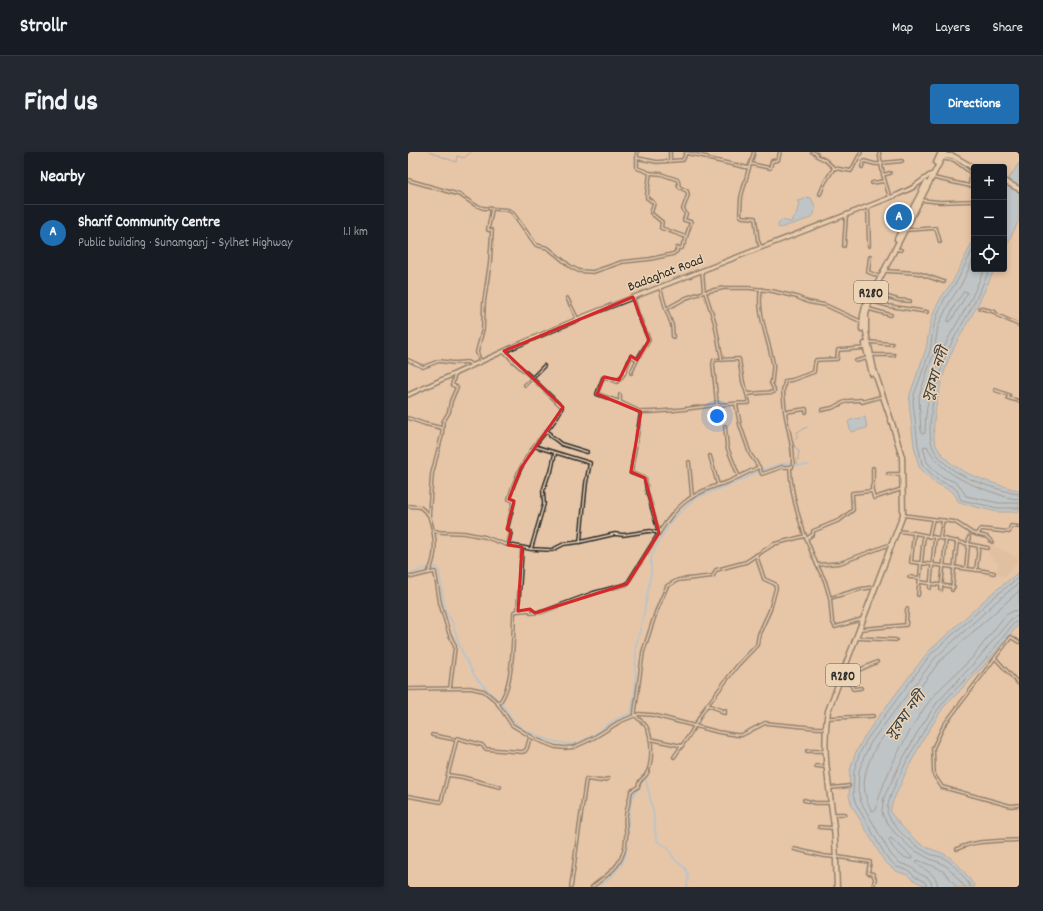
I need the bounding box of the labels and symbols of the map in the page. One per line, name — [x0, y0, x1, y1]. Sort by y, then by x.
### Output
pin: A — [886, 202, 912, 232]
street label: Badaghat Road — [625, 250, 707, 298]
road number: R280 — [854, 281, 888, 303]
water label: সুরমা নদী — [918, 342, 957, 405]
your location — [707, 406, 727, 426]
road number: R280 — [826, 664, 860, 686]
water label: সুরমা নদী — [881, 685, 934, 745]

